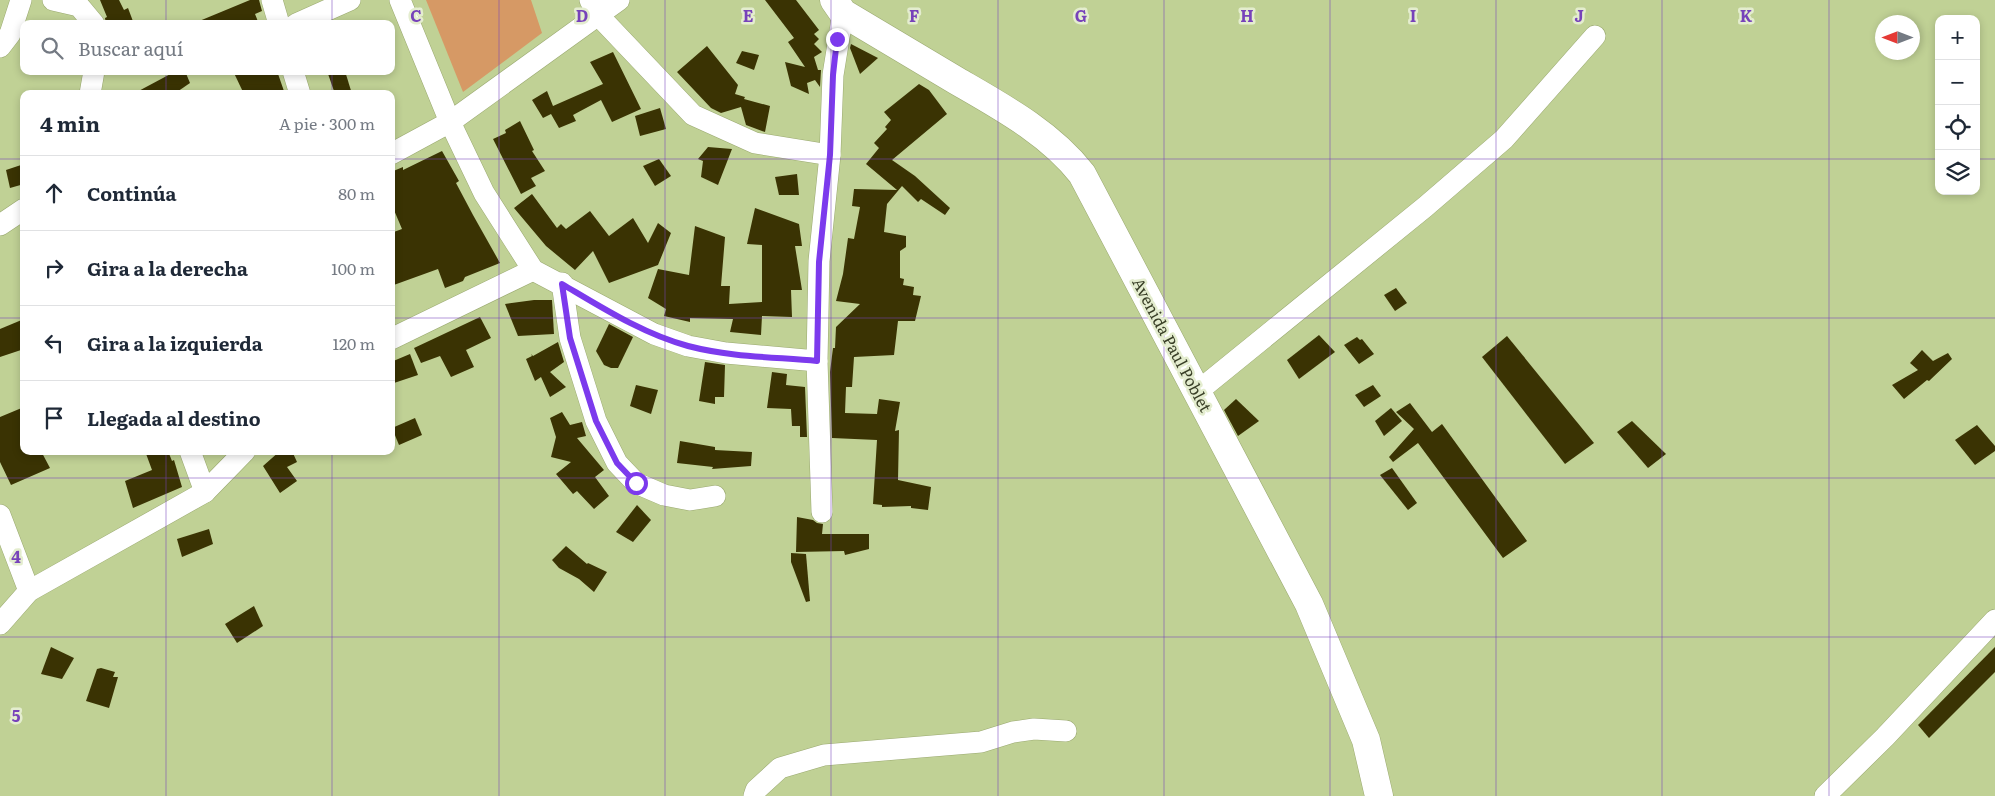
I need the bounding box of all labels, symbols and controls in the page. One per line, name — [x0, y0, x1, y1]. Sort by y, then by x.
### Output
text: C — [410, 3, 422, 27]
text: D — [576, 3, 588, 27]
text: E — [743, 3, 754, 27]
text: F — [909, 3, 919, 27]
text: G — [1075, 3, 1087, 27]
text: H — [1240, 3, 1254, 27]
text: I — [1410, 3, 1416, 27]
text: J — [1574, 3, 1584, 27]
text: K — [1740, 3, 1753, 27]
north arrow — [1875, 15, 1920, 60]
map controls — [1935, 15, 1980, 195]
button: + — [1935, 15, 1980, 60]
search box — [20, 20, 395, 75]
route end — [826, 28, 849, 51]
icon: search — [38, 34, 66, 62]
text: Buscar aquí — [78, 34, 183, 62]
button: − — [1935, 60, 1980, 105]
button: locate — [1935, 105, 1980, 150]
text: 4 min — [40, 107, 100, 138]
text: A pie · 300 m — [279, 111, 375, 135]
button: layers — [1935, 150, 1980, 195]
icon: ahead — [40, 179, 68, 207]
text: Continúa — [87, 179, 177, 207]
text: 80 m — [338, 181, 375, 205]
icon: right — [40, 254, 68, 282]
text: Gira a la derecha — [87, 254, 248, 282]
text: 100 m — [331, 256, 375, 280]
street label: Avenida Paul Poblet — [1127, 273, 1219, 417]
icon: left — [40, 329, 68, 357]
text: Gira a la izquierda — [87, 329, 263, 357]
text: 120 m — [332, 331, 375, 355]
icon: arrive — [40, 404, 68, 432]
text: Llegada al destino — [87, 404, 261, 432]
route start — [625, 472, 648, 495]
text: 4 — [11, 544, 21, 568]
text: 5 — [12, 703, 21, 727]

